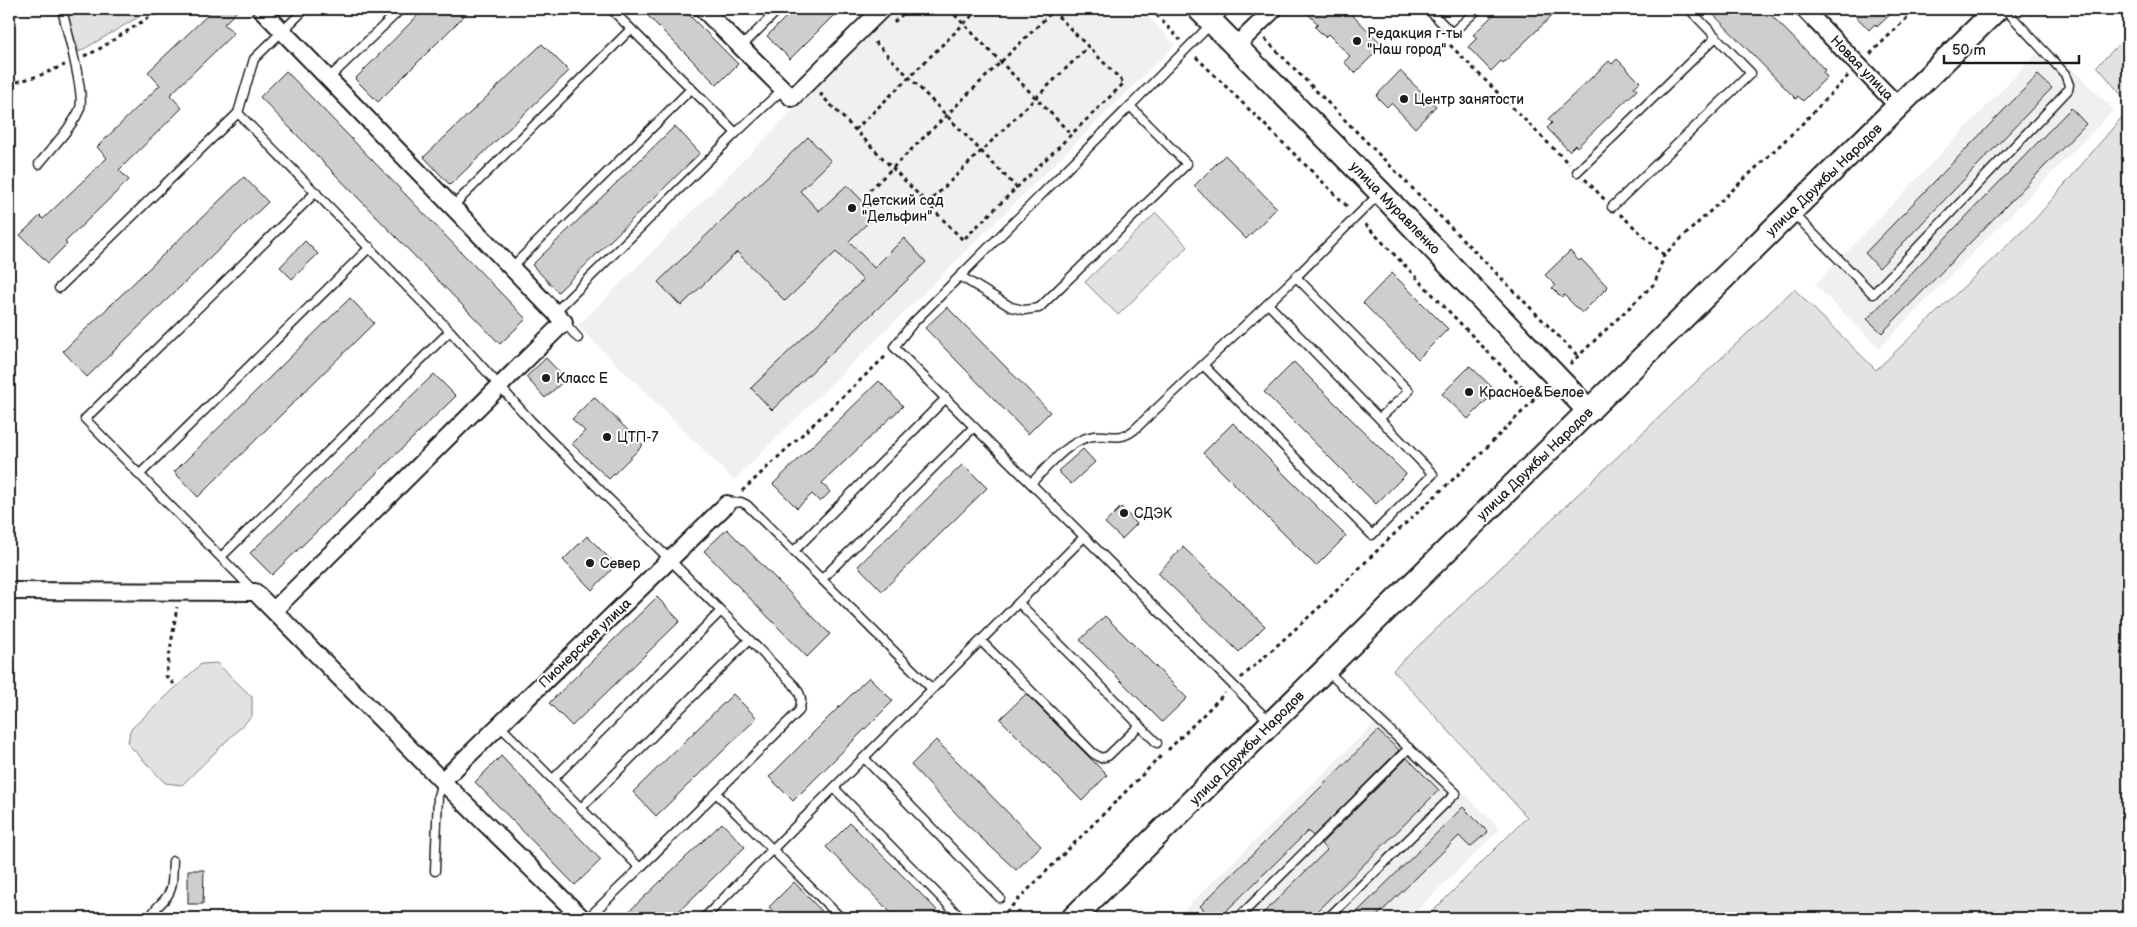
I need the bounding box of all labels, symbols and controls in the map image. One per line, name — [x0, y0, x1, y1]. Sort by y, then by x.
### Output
place label: Редакция г-ты "Наш город" — [1367, 25, 1463, 58]
street label: Новая улица — [1827, 32, 1898, 104]
scale bar — [1944, 32, 2080, 64]
marker: Редакция г-ты "Наш город" — [1351, 35, 1363, 47]
text: 50 m — [1952, 41, 1986, 60]
place label: Центр занятости — [1414, 91, 1524, 108]
marker: Центр занятости — [1398, 93, 1410, 105]
street label: улица Дружбы Народов — [1762, 120, 1886, 240]
street label: улица Муравленко — [1346, 158, 1444, 258]
place label: Детский сад "Дельфин" — [862, 192, 944, 225]
marker: Детский сад "Дельфин" — [846, 202, 858, 214]
place label: Класс Е — [556, 370, 608, 387]
marker: Класс Е — [540, 372, 552, 384]
place label: Красное&Белое — [1479, 384, 1584, 401]
marker: Красное&Белое — [1463, 386, 1475, 398]
street label: улица Дружбы Народов — [1473, 404, 1597, 524]
place label: ЦТП-7 — [617, 429, 658, 446]
marker: ЦТП-7 — [601, 431, 613, 443]
place label: СДЭК — [1134, 505, 1173, 522]
marker: СДЭК — [1118, 507, 1130, 519]
place label: Север — [600, 555, 640, 572]
marker: Север — [584, 557, 596, 569]
street label: Пионерская улица — [535, 594, 635, 691]
street label: улица Дружбы Народов — [1186, 687, 1308, 809]

